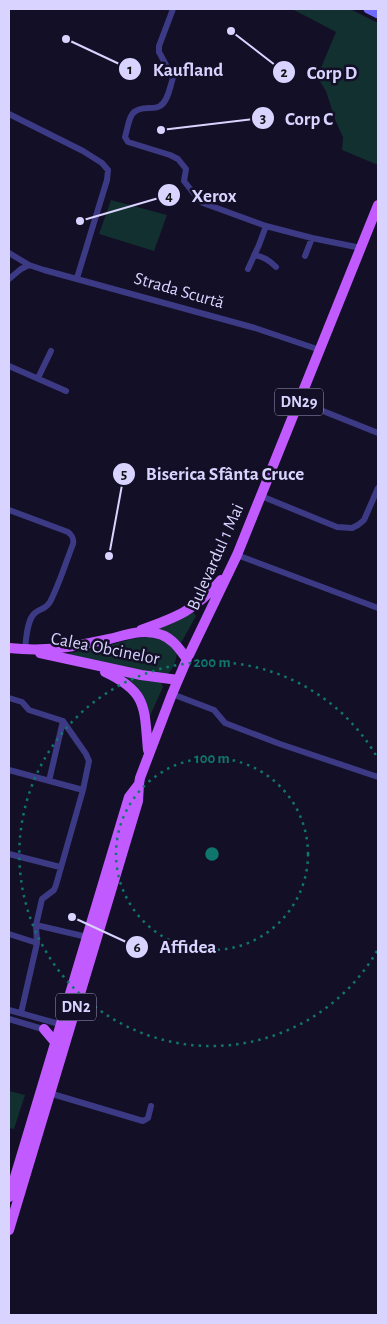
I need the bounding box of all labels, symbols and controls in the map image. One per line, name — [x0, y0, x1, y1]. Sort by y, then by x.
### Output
callout: Kaufland — [118, 52, 233, 86]
callout: Corp D — [272, 55, 367, 89]
text: Kaufland — [153, 61, 223, 80]
text: 1 — [127, 62, 133, 77]
text: Corp D — [307, 64, 357, 83]
text: 2 — [280, 65, 288, 80]
callout: Corp C — [250, 101, 343, 135]
text: Corp C — [285, 110, 333, 129]
text: 3 — [260, 111, 266, 126]
callout: Xerox — [157, 178, 246, 212]
text: Xerox — [192, 187, 237, 206]
text: 4 — [165, 189, 173, 204]
street label: Strada Scurtă — [132, 270, 226, 312]
road number: DN29 — [275, 388, 323, 416]
callout: Biserica Sfânta Cruce — [111, 457, 315, 491]
text: Biserica Sfânta Cruce — [146, 465, 304, 484]
text: 5 — [121, 467, 127, 482]
street label: Bulevardul 1 Mai — [184, 501, 248, 613]
street label: Calea Obcinelor — [49, 630, 161, 668]
text: 200 m — [193, 655, 231, 670]
text: 100 m — [194, 751, 230, 766]
centre of rings — [203, 845, 221, 863]
callout: Affidea — [124, 930, 226, 964]
text: Affidea — [159, 938, 217, 957]
text: 6 — [133, 940, 141, 955]
road number: DN2 — [56, 994, 96, 1020]

